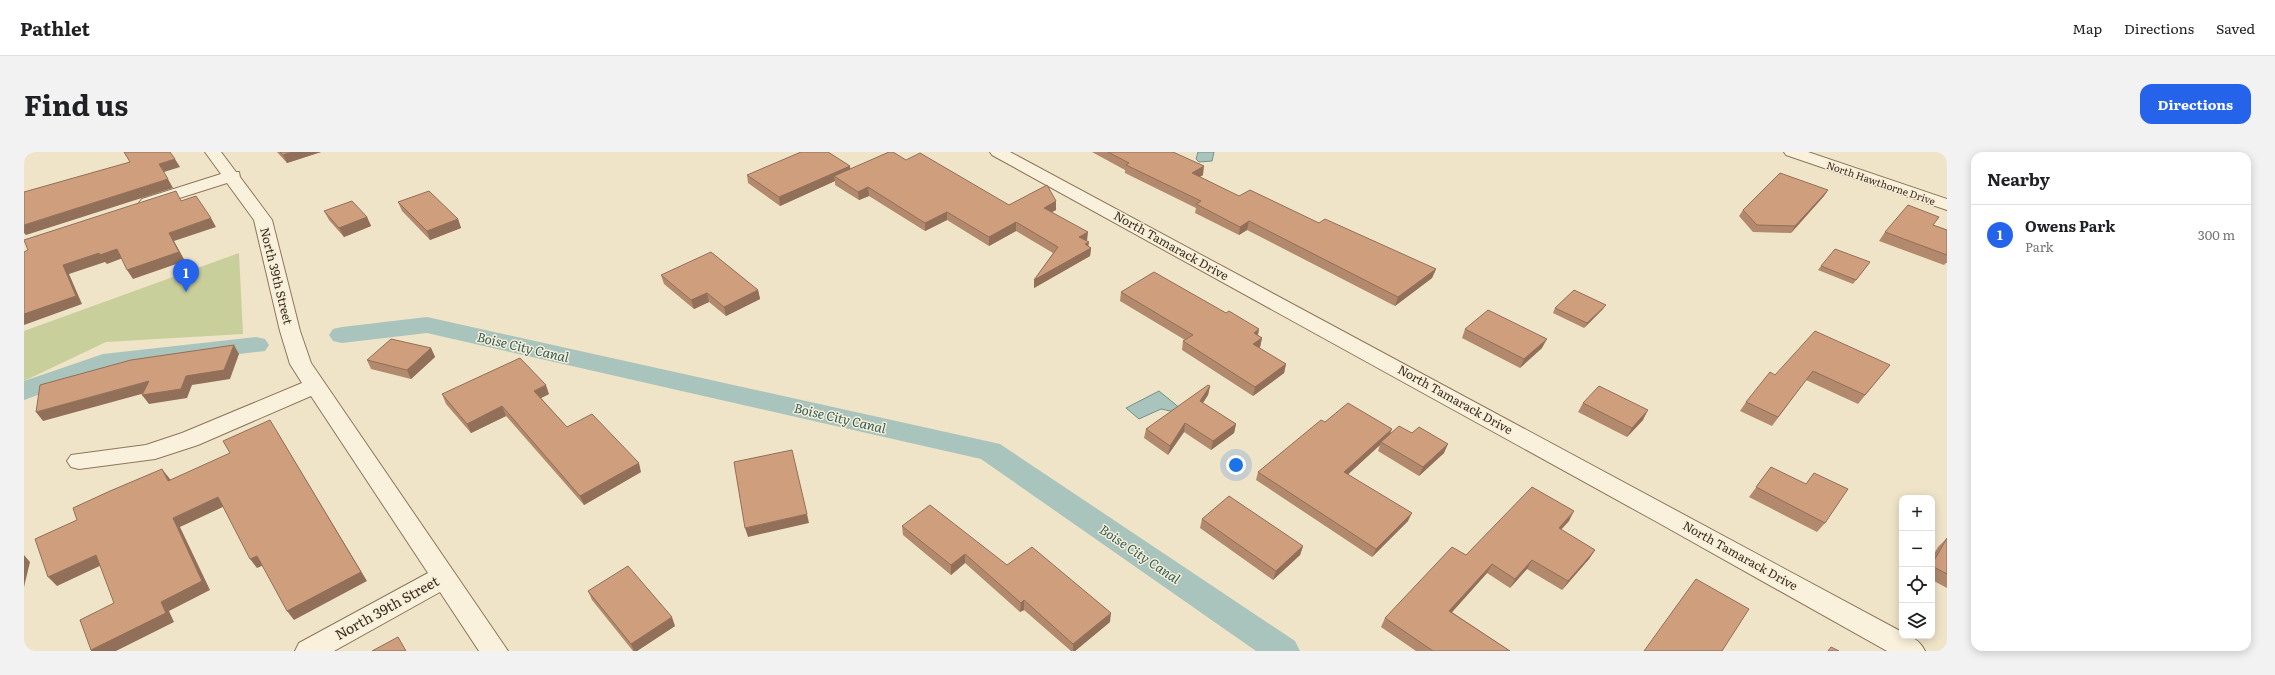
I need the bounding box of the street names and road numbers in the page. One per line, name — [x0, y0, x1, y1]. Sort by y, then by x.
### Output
street label: North Hawthorne Drive — [1825, 157, 1938, 208]
street label: North Tamarack Drive — [1111, 206, 1232, 284]
street label: North 39th Street — [256, 225, 298, 326]
street label: North Tamarack Drive — [1395, 360, 1516, 438]
street label: North Tamarack Drive — [1680, 516, 1801, 594]
street label: North 39th Street — [331, 570, 442, 644]

